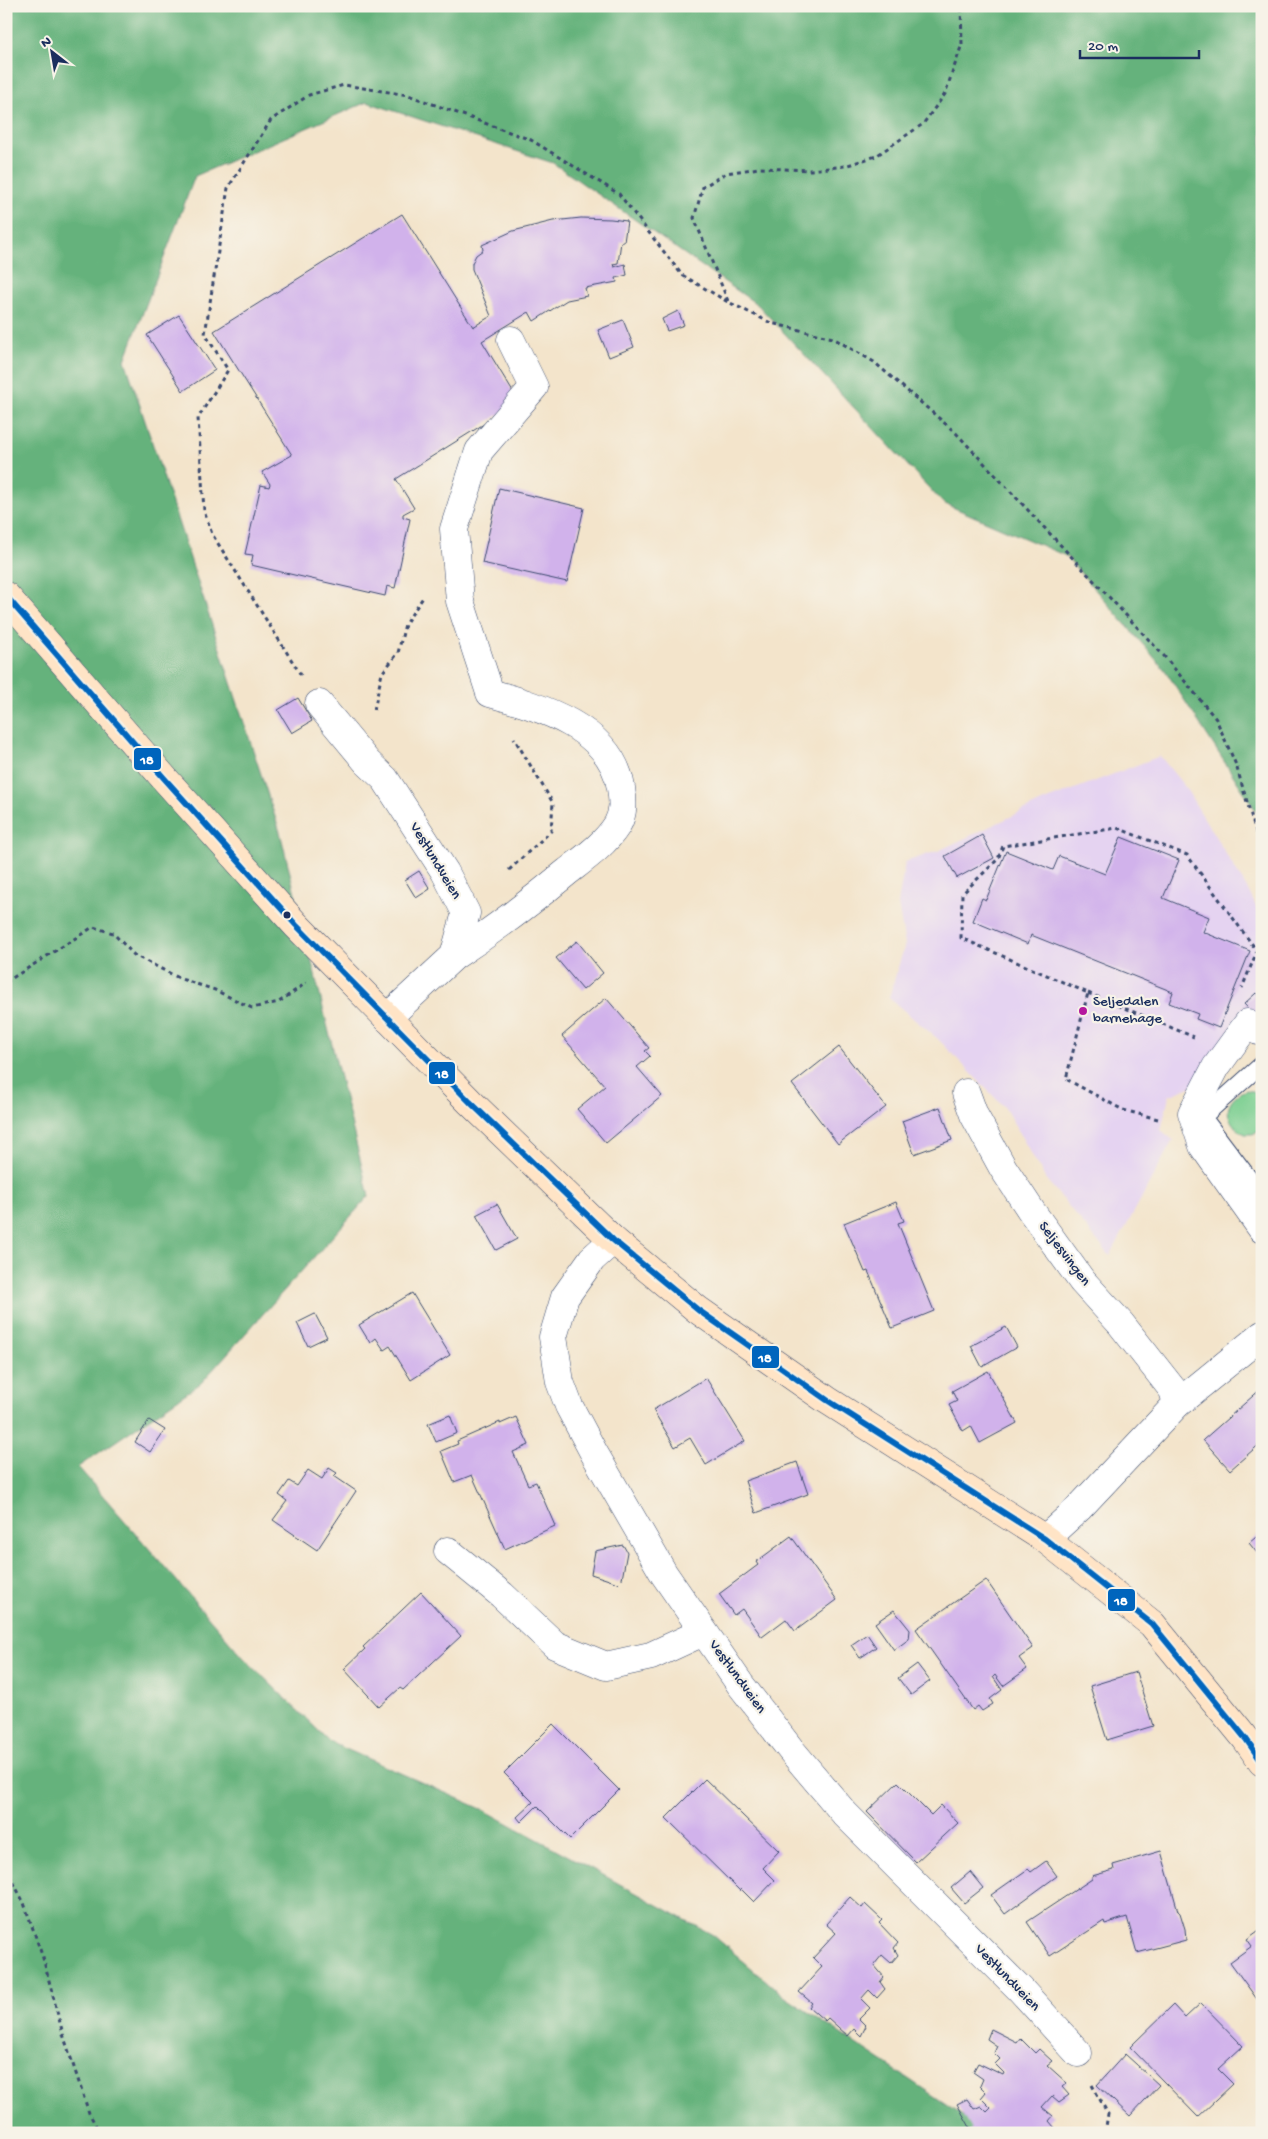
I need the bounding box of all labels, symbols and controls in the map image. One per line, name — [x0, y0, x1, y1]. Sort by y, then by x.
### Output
north arrow — [28, 28, 78, 78]
scale bar — [1080, 28, 1199, 60]
text: N — [38, 33, 55, 53]
text: 20 m — [1088, 38, 1118, 56]
line badge: 18 — [133, 747, 162, 771]
text: 18 — [139, 753, 154, 770]
street label: Vestlundveien — [405, 818, 465, 903]
unlabelled marker — [282, 910, 292, 920]
place label: Seljedalen barnehage — [1093, 993, 1162, 1028]
marker: Seljedalen barnehage — [1077, 1005, 1089, 1017]
line badge: 18 — [428, 1061, 456, 1085]
text: 18 — [434, 1067, 449, 1084]
street label: Seljesvingen — [1034, 1218, 1094, 1290]
line badge: 18 — [751, 1345, 780, 1369]
text: 18 — [757, 1351, 772, 1368]
line badge: 18 — [1107, 1588, 1136, 1612]
text: 18 — [1113, 1594, 1128, 1611]
street label: Vestlundveien — [704, 1636, 770, 1717]
street label: Vestlundveien — [970, 1940, 1044, 2015]

